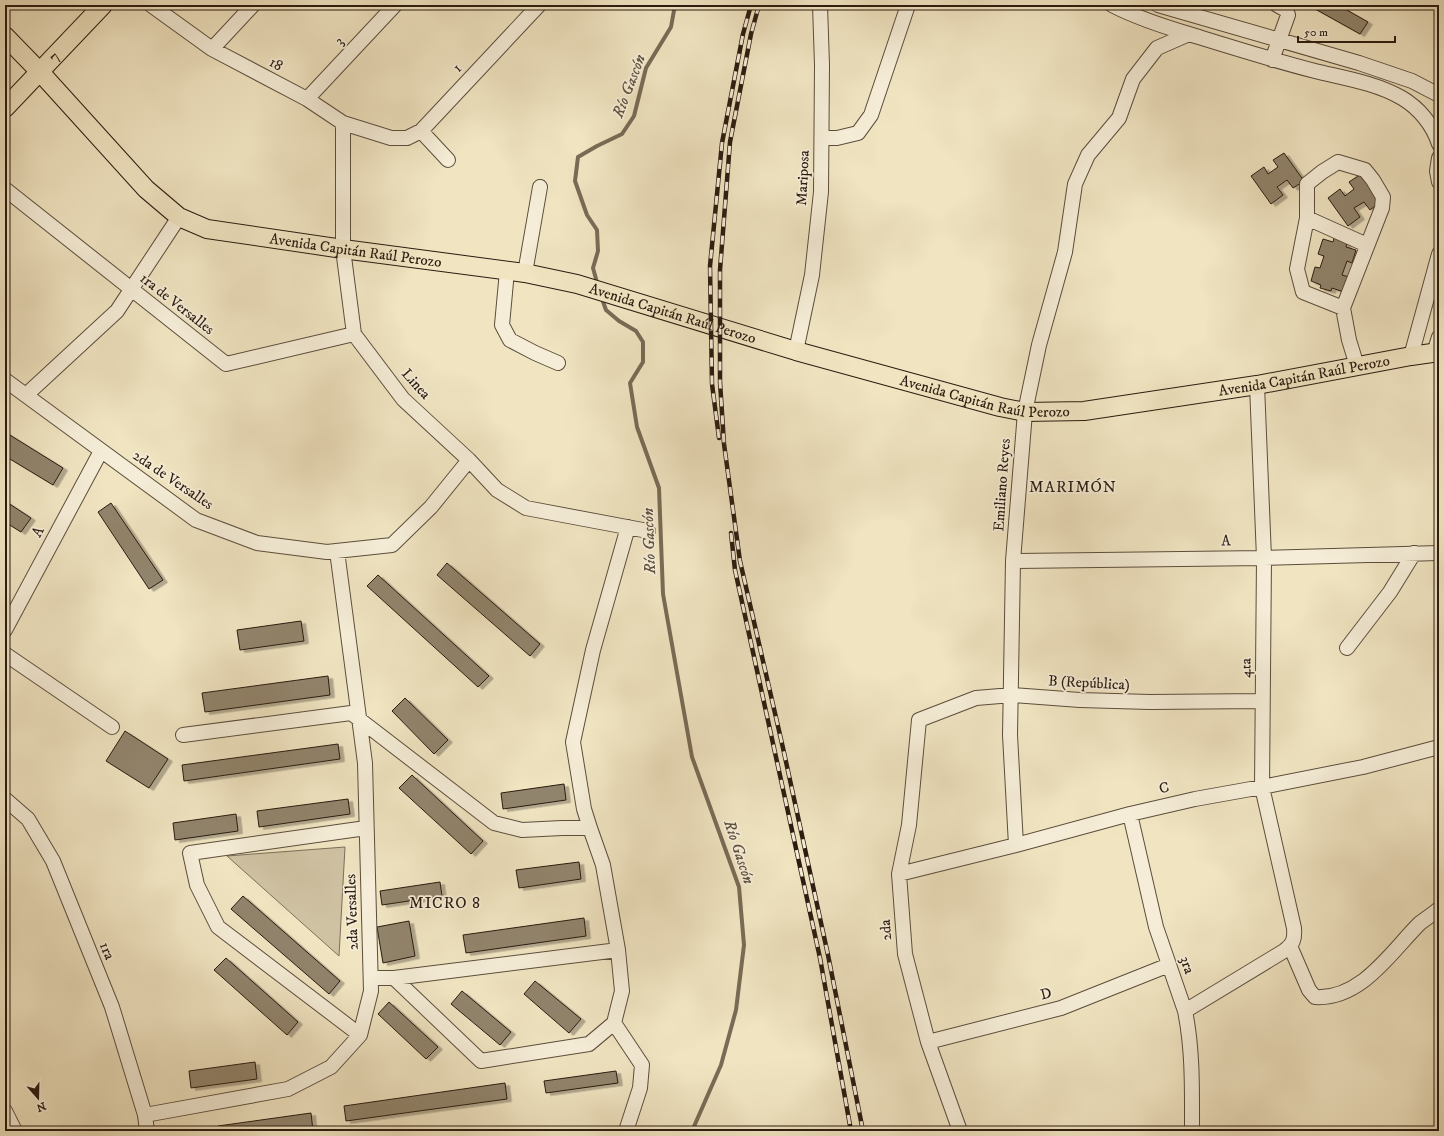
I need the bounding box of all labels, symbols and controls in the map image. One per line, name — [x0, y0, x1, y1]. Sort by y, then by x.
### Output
scale bar — [1298, 18, 1395, 44]
text: 50 m — [1304, 25, 1328, 40]
street label: 3 — [330, 32, 348, 50]
street label: 7 — [44, 47, 64, 66]
water label: Río Gascón — [607, 52, 650, 121]
street label: 18 — [266, 53, 286, 75]
street label: 1 — [448, 60, 466, 76]
street label: Mariposa — [792, 149, 814, 206]
street label: Avenida Capitán Raúl Perozo — [268, 229, 443, 271]
street label: 1ra de Versalles — [136, 269, 218, 339]
street label: Avenida Capitán Raúl Perozo — [587, 279, 758, 348]
street label: Avenida Capitán Raúl Perozo — [1217, 351, 1391, 400]
street label: Linea — [397, 365, 435, 404]
street label: Avenida Capitán Raúl Perozo — [898, 370, 1070, 421]
street label: Emiliano Reyes — [989, 438, 1015, 532]
street label: 2da de Versalles — [129, 446, 217, 514]
district label: MARIMÓN — [1029, 477, 1117, 497]
water label: Río Gascón — [638, 508, 660, 575]
street label: A — [27, 523, 49, 541]
street label: A — [1221, 531, 1231, 551]
street label: 4ta — [1236, 657, 1256, 678]
street label: B (República) — [1048, 671, 1130, 695]
street label: C — [1157, 778, 1171, 798]
water label: Río Gascón — [719, 816, 759, 887]
street label: 2da Versalles — [341, 873, 363, 951]
district label: MICRO 8 — [409, 893, 481, 913]
street label: 2da — [876, 918, 896, 941]
street label: 1ra — [95, 939, 119, 963]
street label: 3ra — [1175, 954, 1199, 977]
street label: D — [1038, 983, 1054, 1005]
north arrow — [18, 1078, 58, 1118]
text: N — [34, 1098, 48, 1115]

